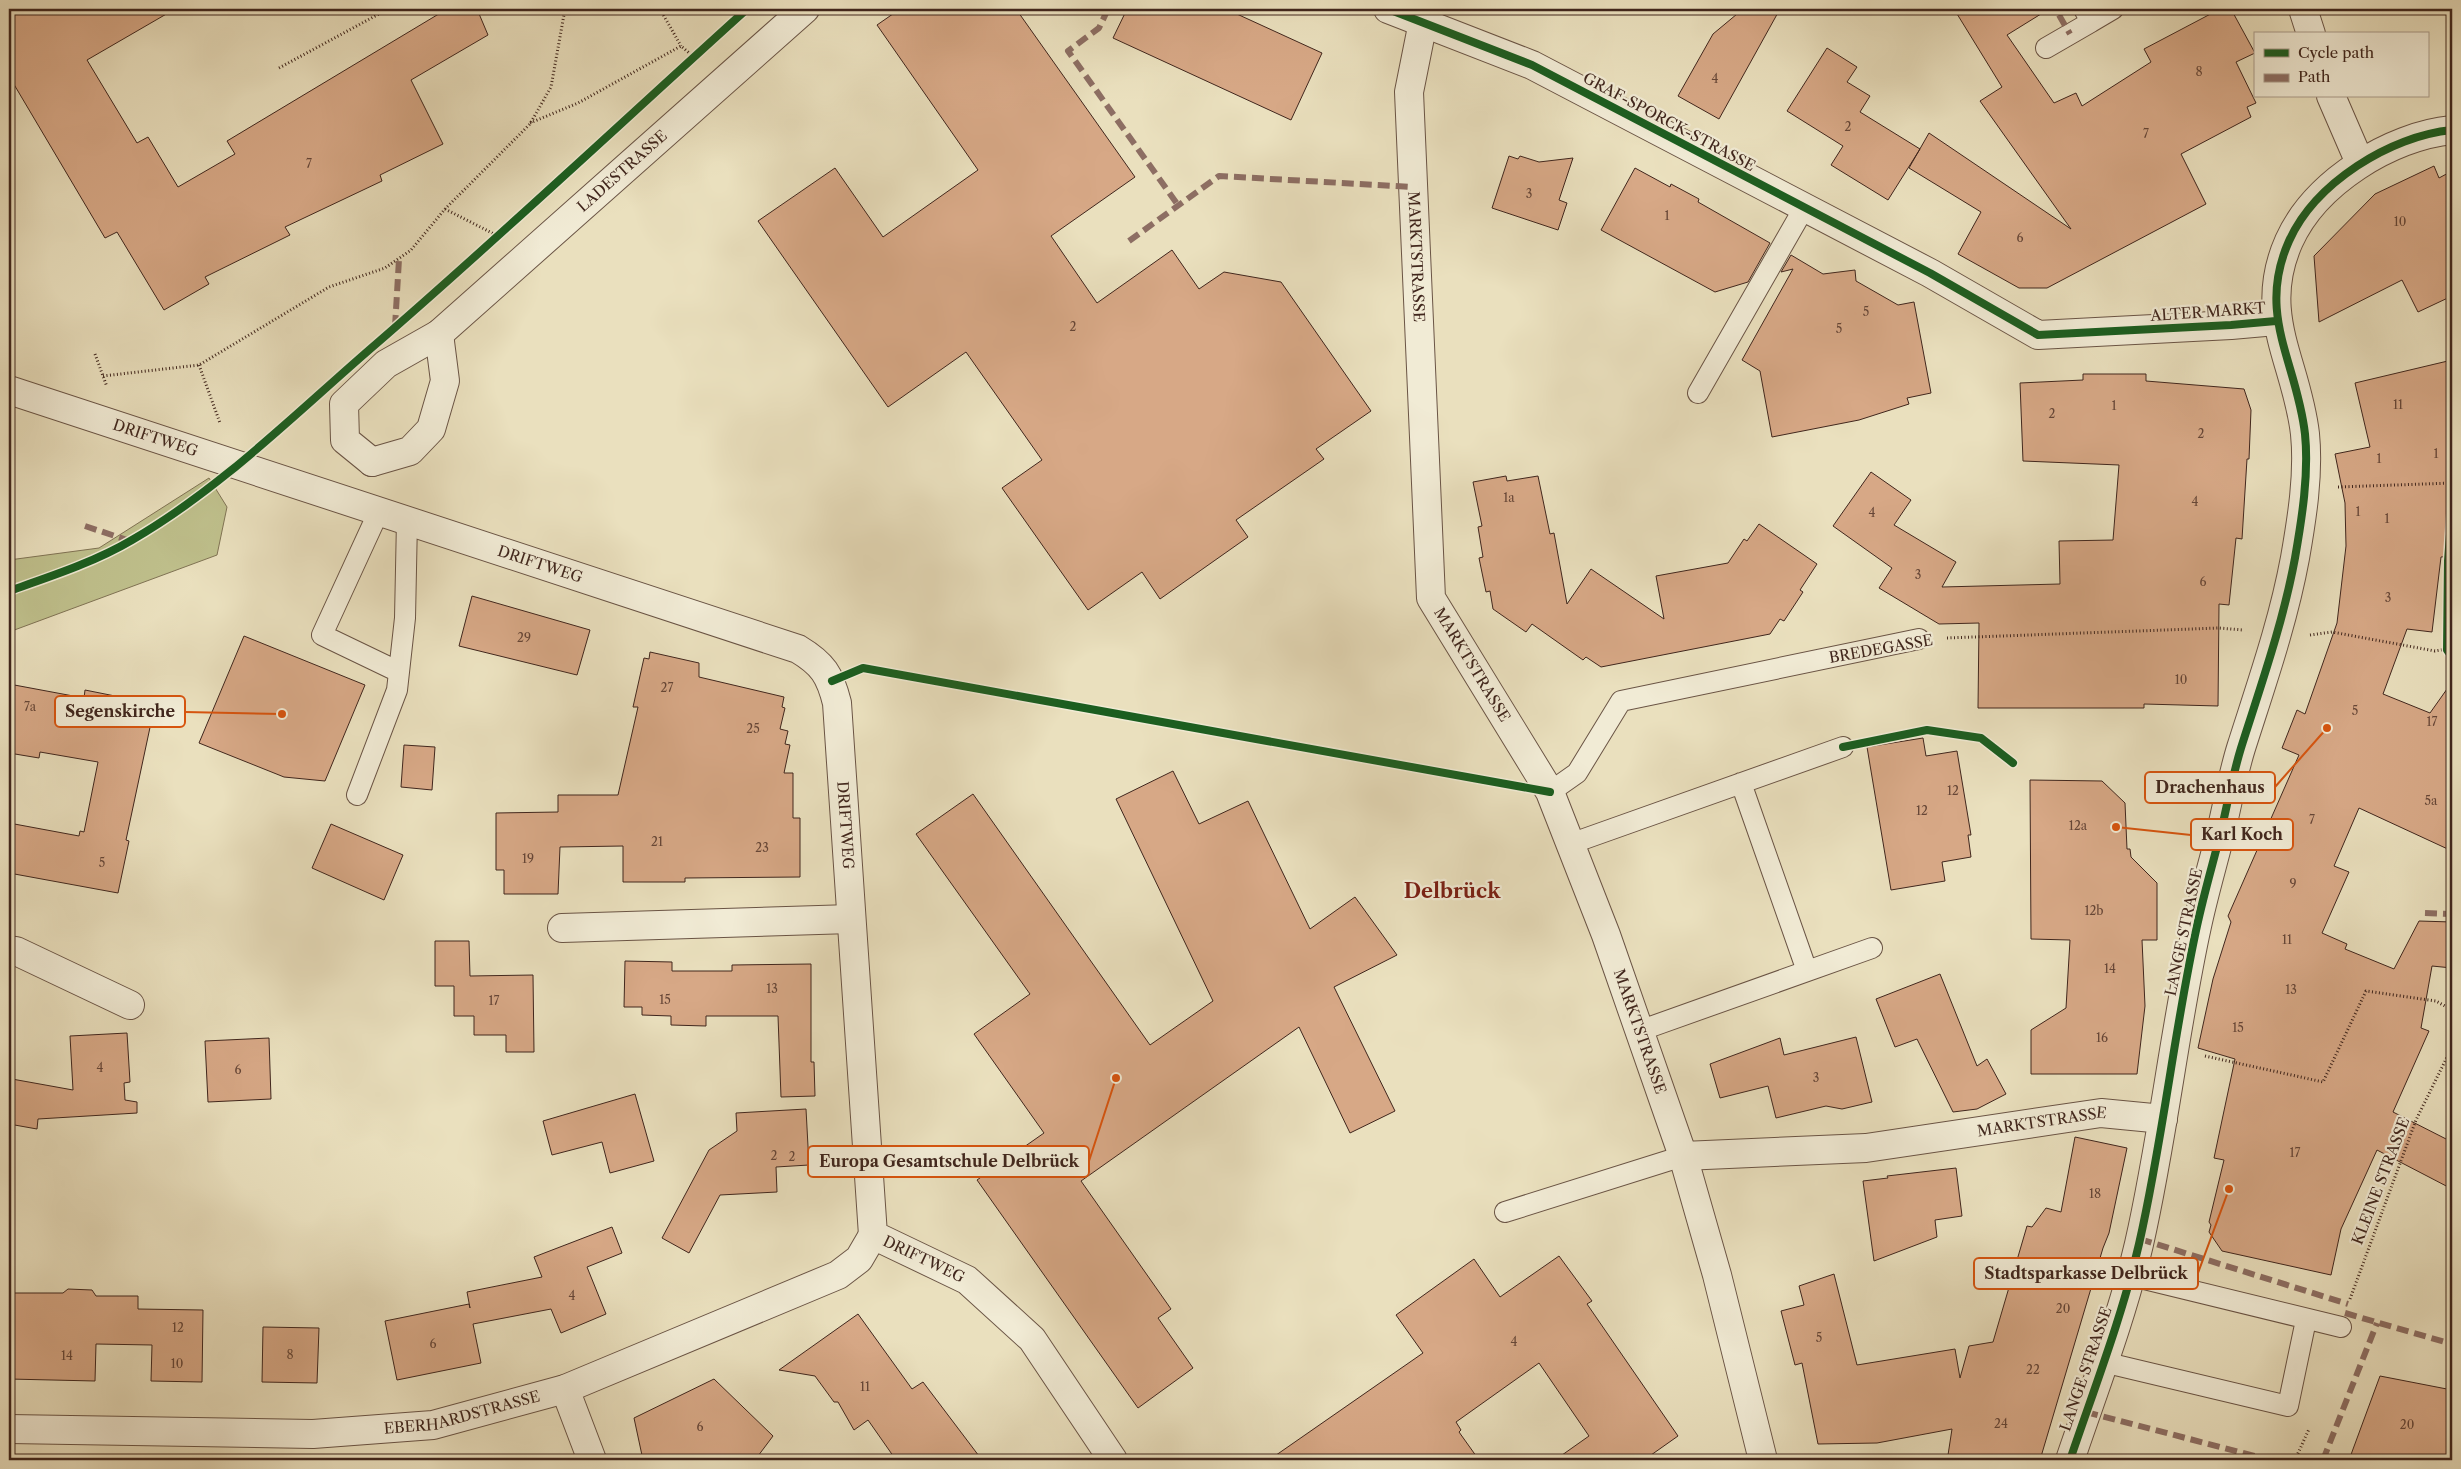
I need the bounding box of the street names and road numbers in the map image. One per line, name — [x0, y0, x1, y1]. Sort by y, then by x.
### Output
street label: GRAF-SPORCK-STRASSE — [1580, 68, 1759, 175]
street label: LADESTRASSE — [573, 126, 671, 216]
street label: MARKTSTRASSE — [1404, 191, 1429, 322]
street label: ALTER MARKT — [2149, 298, 2267, 325]
street label: DRIFTWEG — [110, 415, 200, 460]
street label: DRIFTWEG — [495, 541, 585, 587]
street label: MARKTSTRASSE — [1430, 604, 1515, 725]
street label: BREDEGASSE — [1827, 630, 1934, 667]
street label: DRIFTWEG — [833, 780, 858, 870]
street label: LANGE STRASSE — [2161, 866, 2206, 998]
street label: MARKTSTRASSE — [1610, 966, 1671, 1096]
street label: MARKTSTRASSE — [1976, 1103, 2108, 1140]
street label: KLEINE STRASSE — [2348, 1114, 2414, 1247]
street label: DRIFTWEG — [880, 1231, 968, 1287]
street label: LANGE STRASSE — [2055, 1304, 2116, 1433]
street label: EBERHARDSTRASSE — [383, 1386, 542, 1438]

